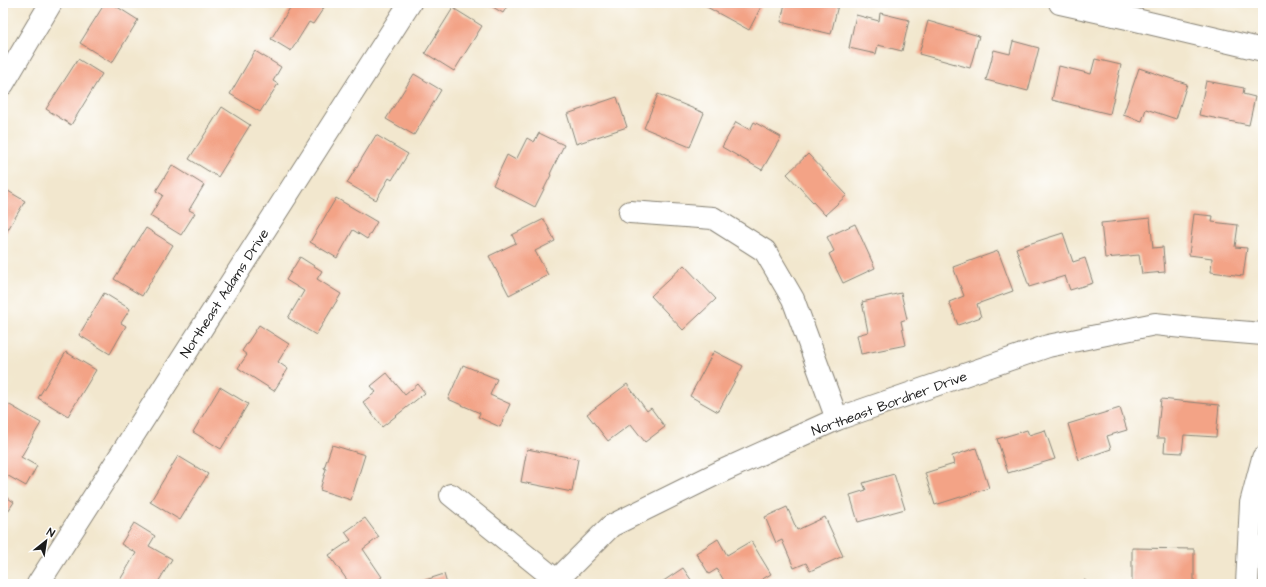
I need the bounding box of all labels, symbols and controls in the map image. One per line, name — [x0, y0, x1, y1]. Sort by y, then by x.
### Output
street label: Northeast Adams Drive — [175, 225, 274, 362]
street label: Northeast Bordner Drive — [809, 366, 970, 441]
north arrow — [26, 521, 66, 561]
text: N — [44, 525, 58, 541]

